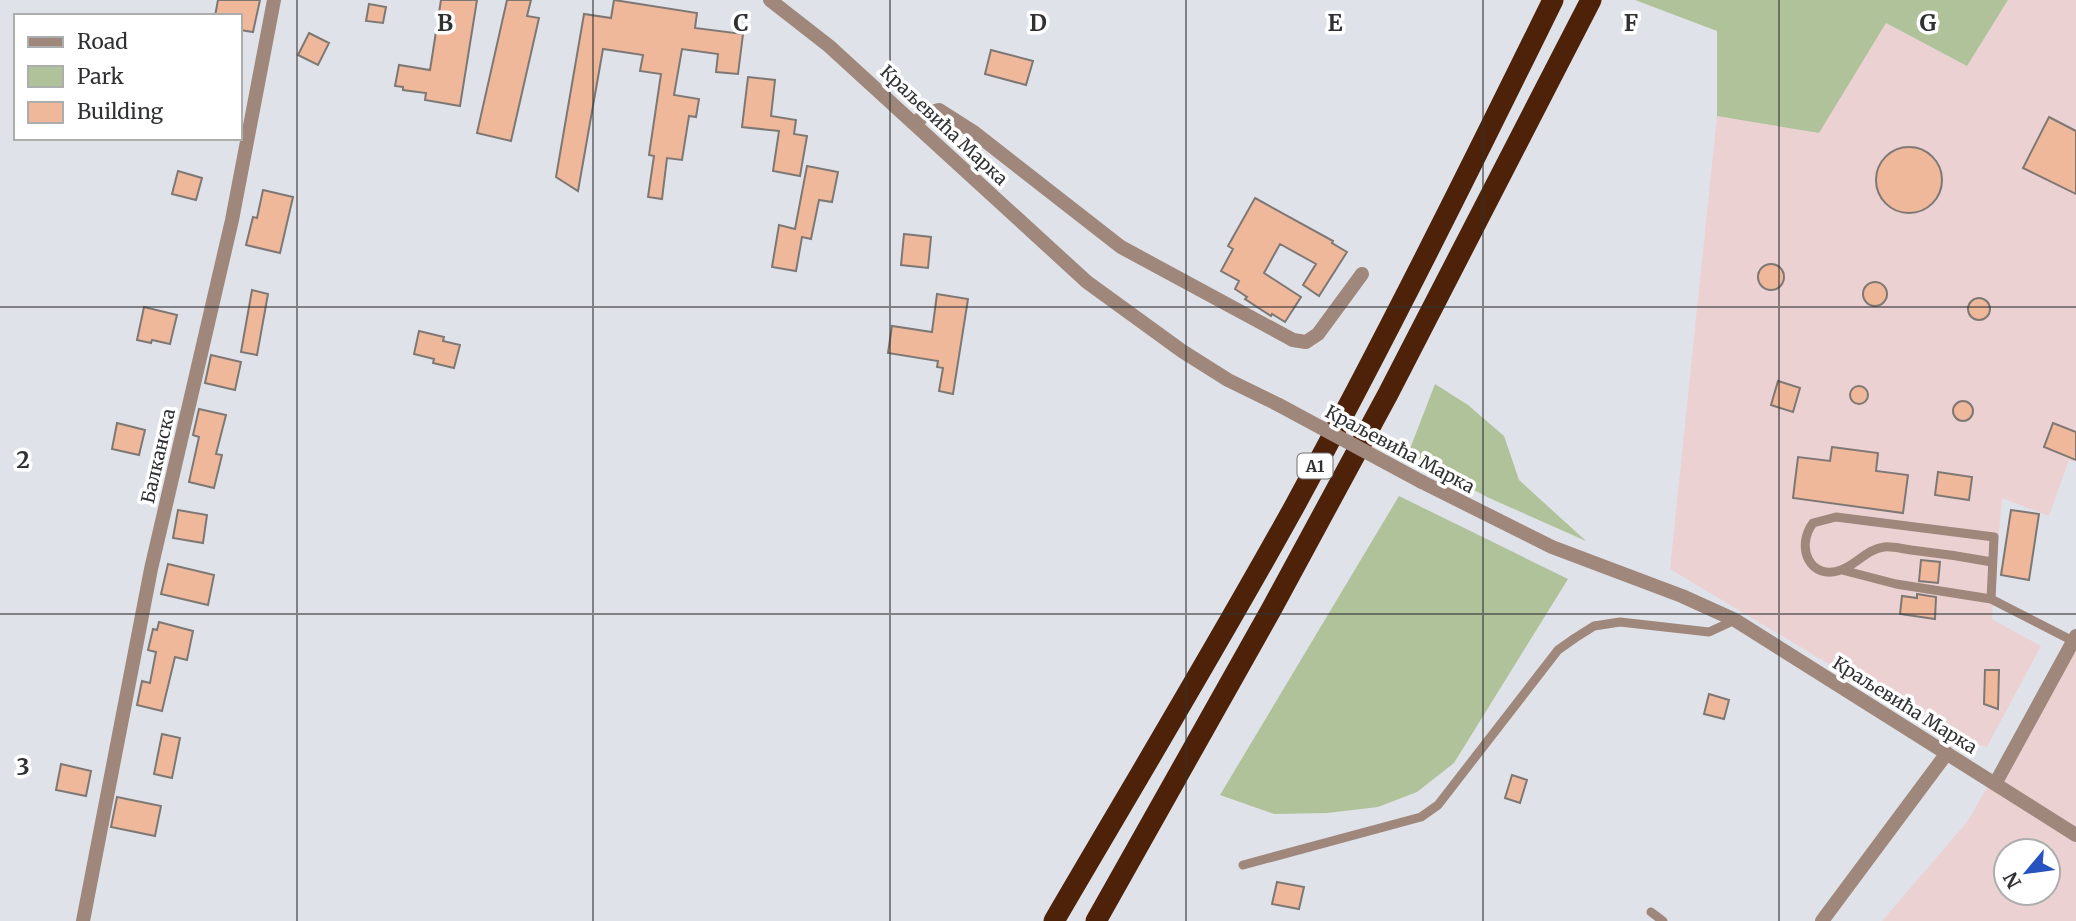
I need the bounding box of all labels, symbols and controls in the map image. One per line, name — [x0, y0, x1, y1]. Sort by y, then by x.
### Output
text: B — [437, 8, 453, 37]
text: C — [733, 8, 749, 37]
text: D — [1029, 8, 1047, 37]
text: E — [1327, 8, 1343, 37]
text: F — [1624, 8, 1638, 37]
text: G — [1920, 8, 1937, 37]
legend — [14, 14, 242, 140]
text: Road — [77, 28, 128, 55]
street label: Краљевића Марка — [876, 60, 1013, 190]
text: Park — [77, 63, 124, 90]
text: Building — [77, 98, 164, 125]
street label: Краљевића Марка — [1321, 400, 1479, 498]
street label: Балканска — [136, 406, 180, 506]
text: 2 — [16, 445, 30, 474]
road number: A1 — [1298, 453, 1332, 478]
street label: Краљевића Марка — [1829, 651, 1982, 759]
text: 3 — [16, 752, 30, 781]
north arrow — [1992, 837, 2062, 907]
text: N — [1998, 868, 2026, 893]

